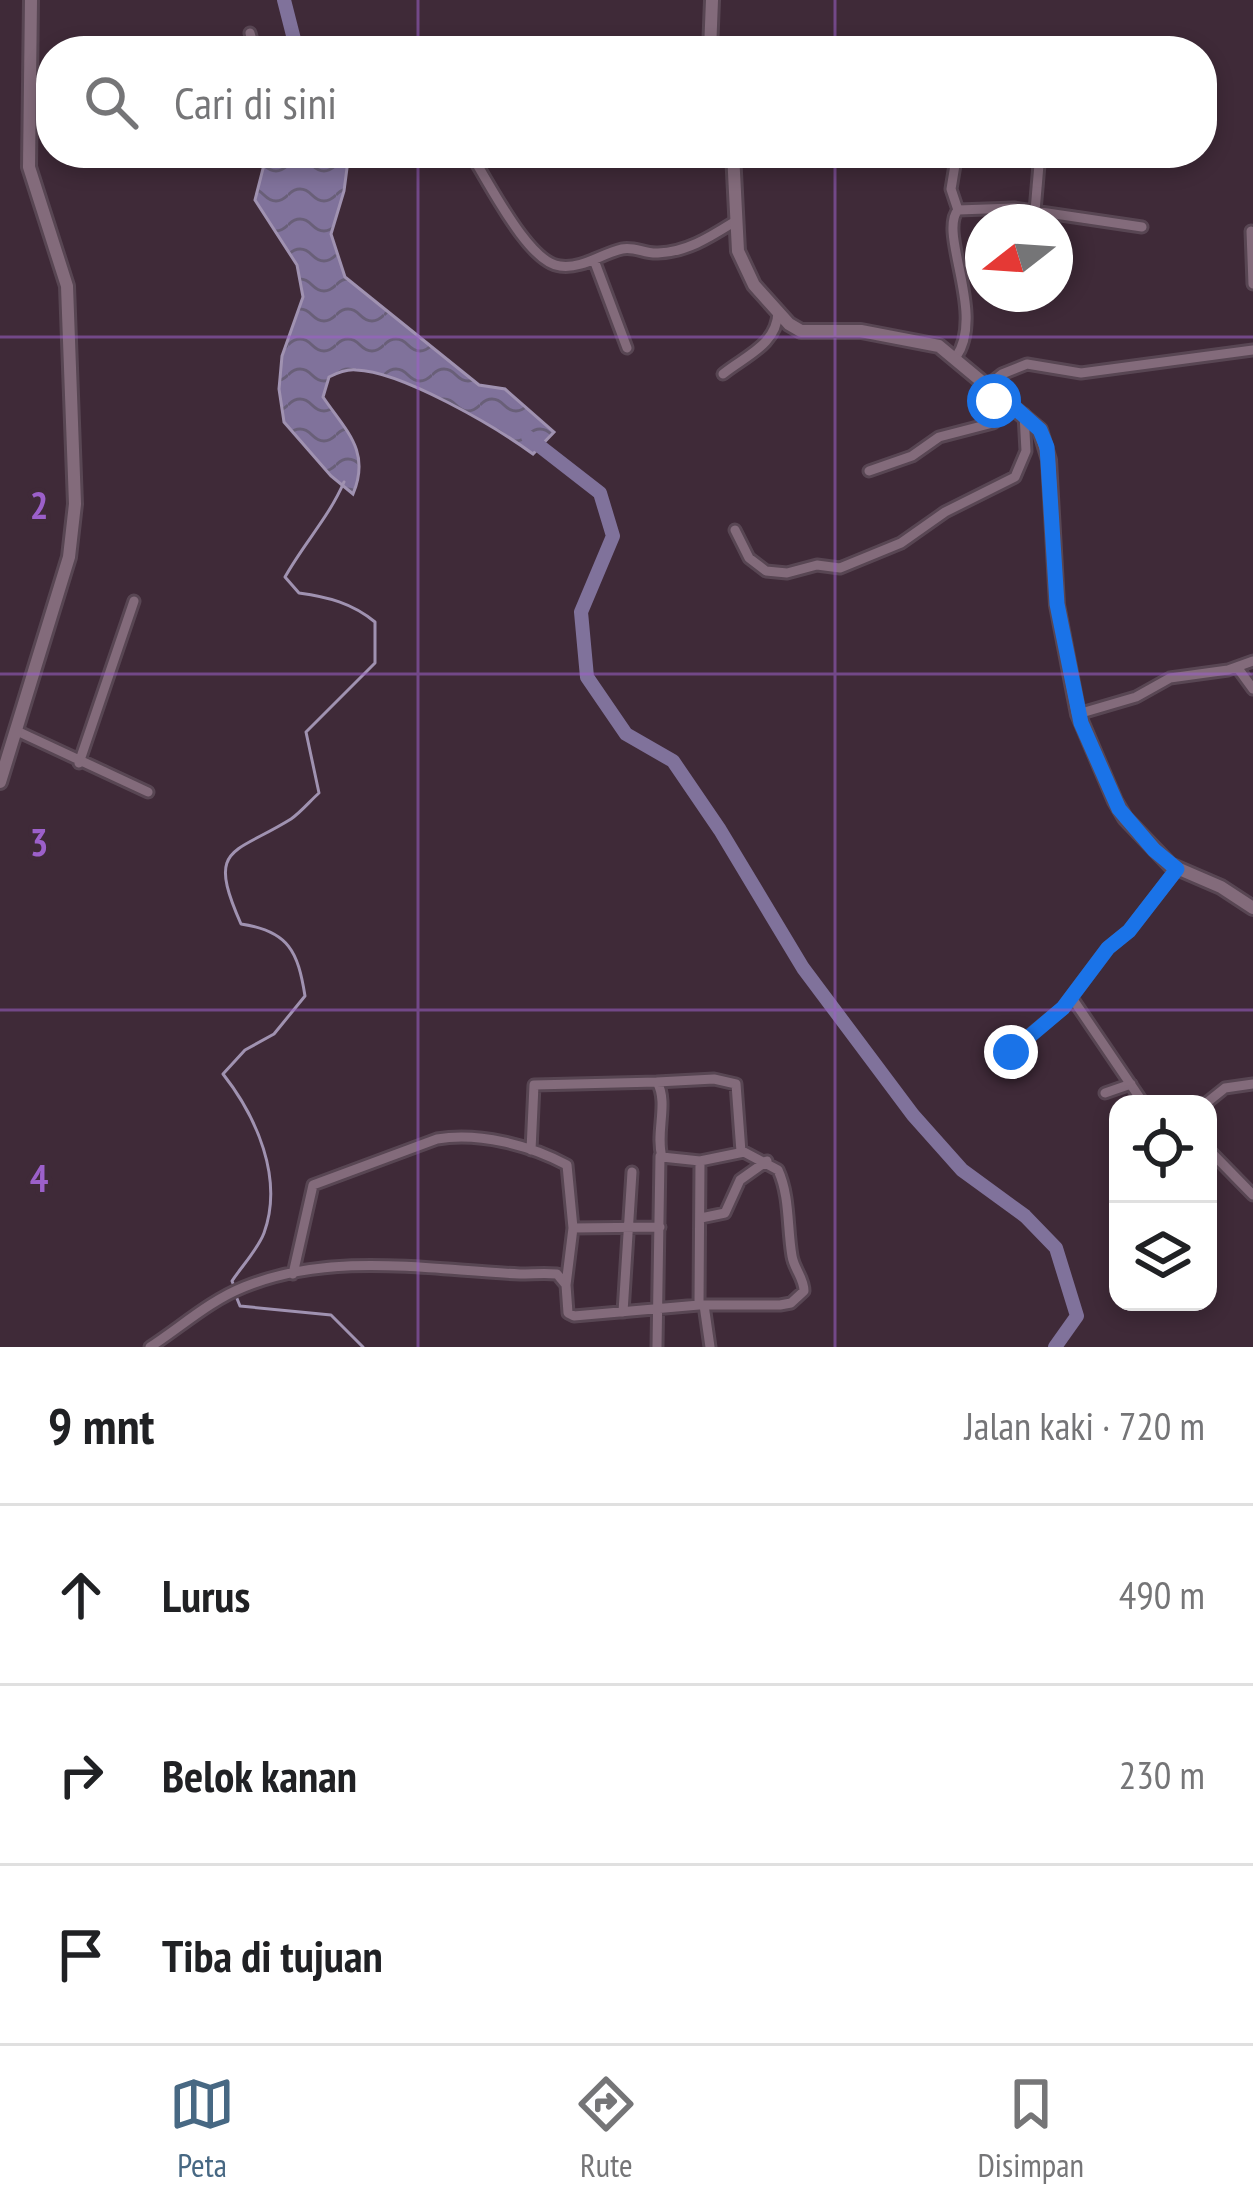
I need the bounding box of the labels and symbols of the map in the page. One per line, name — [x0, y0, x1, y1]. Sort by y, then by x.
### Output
north arrow — [965, 204, 1073, 312]
route start — [967, 374, 1021, 428]
text: 2 — [30, 479, 48, 530]
text: 3 — [30, 816, 48, 867]
route end — [984, 1025, 1038, 1079]
text: 4 — [30, 1152, 49, 1203]

